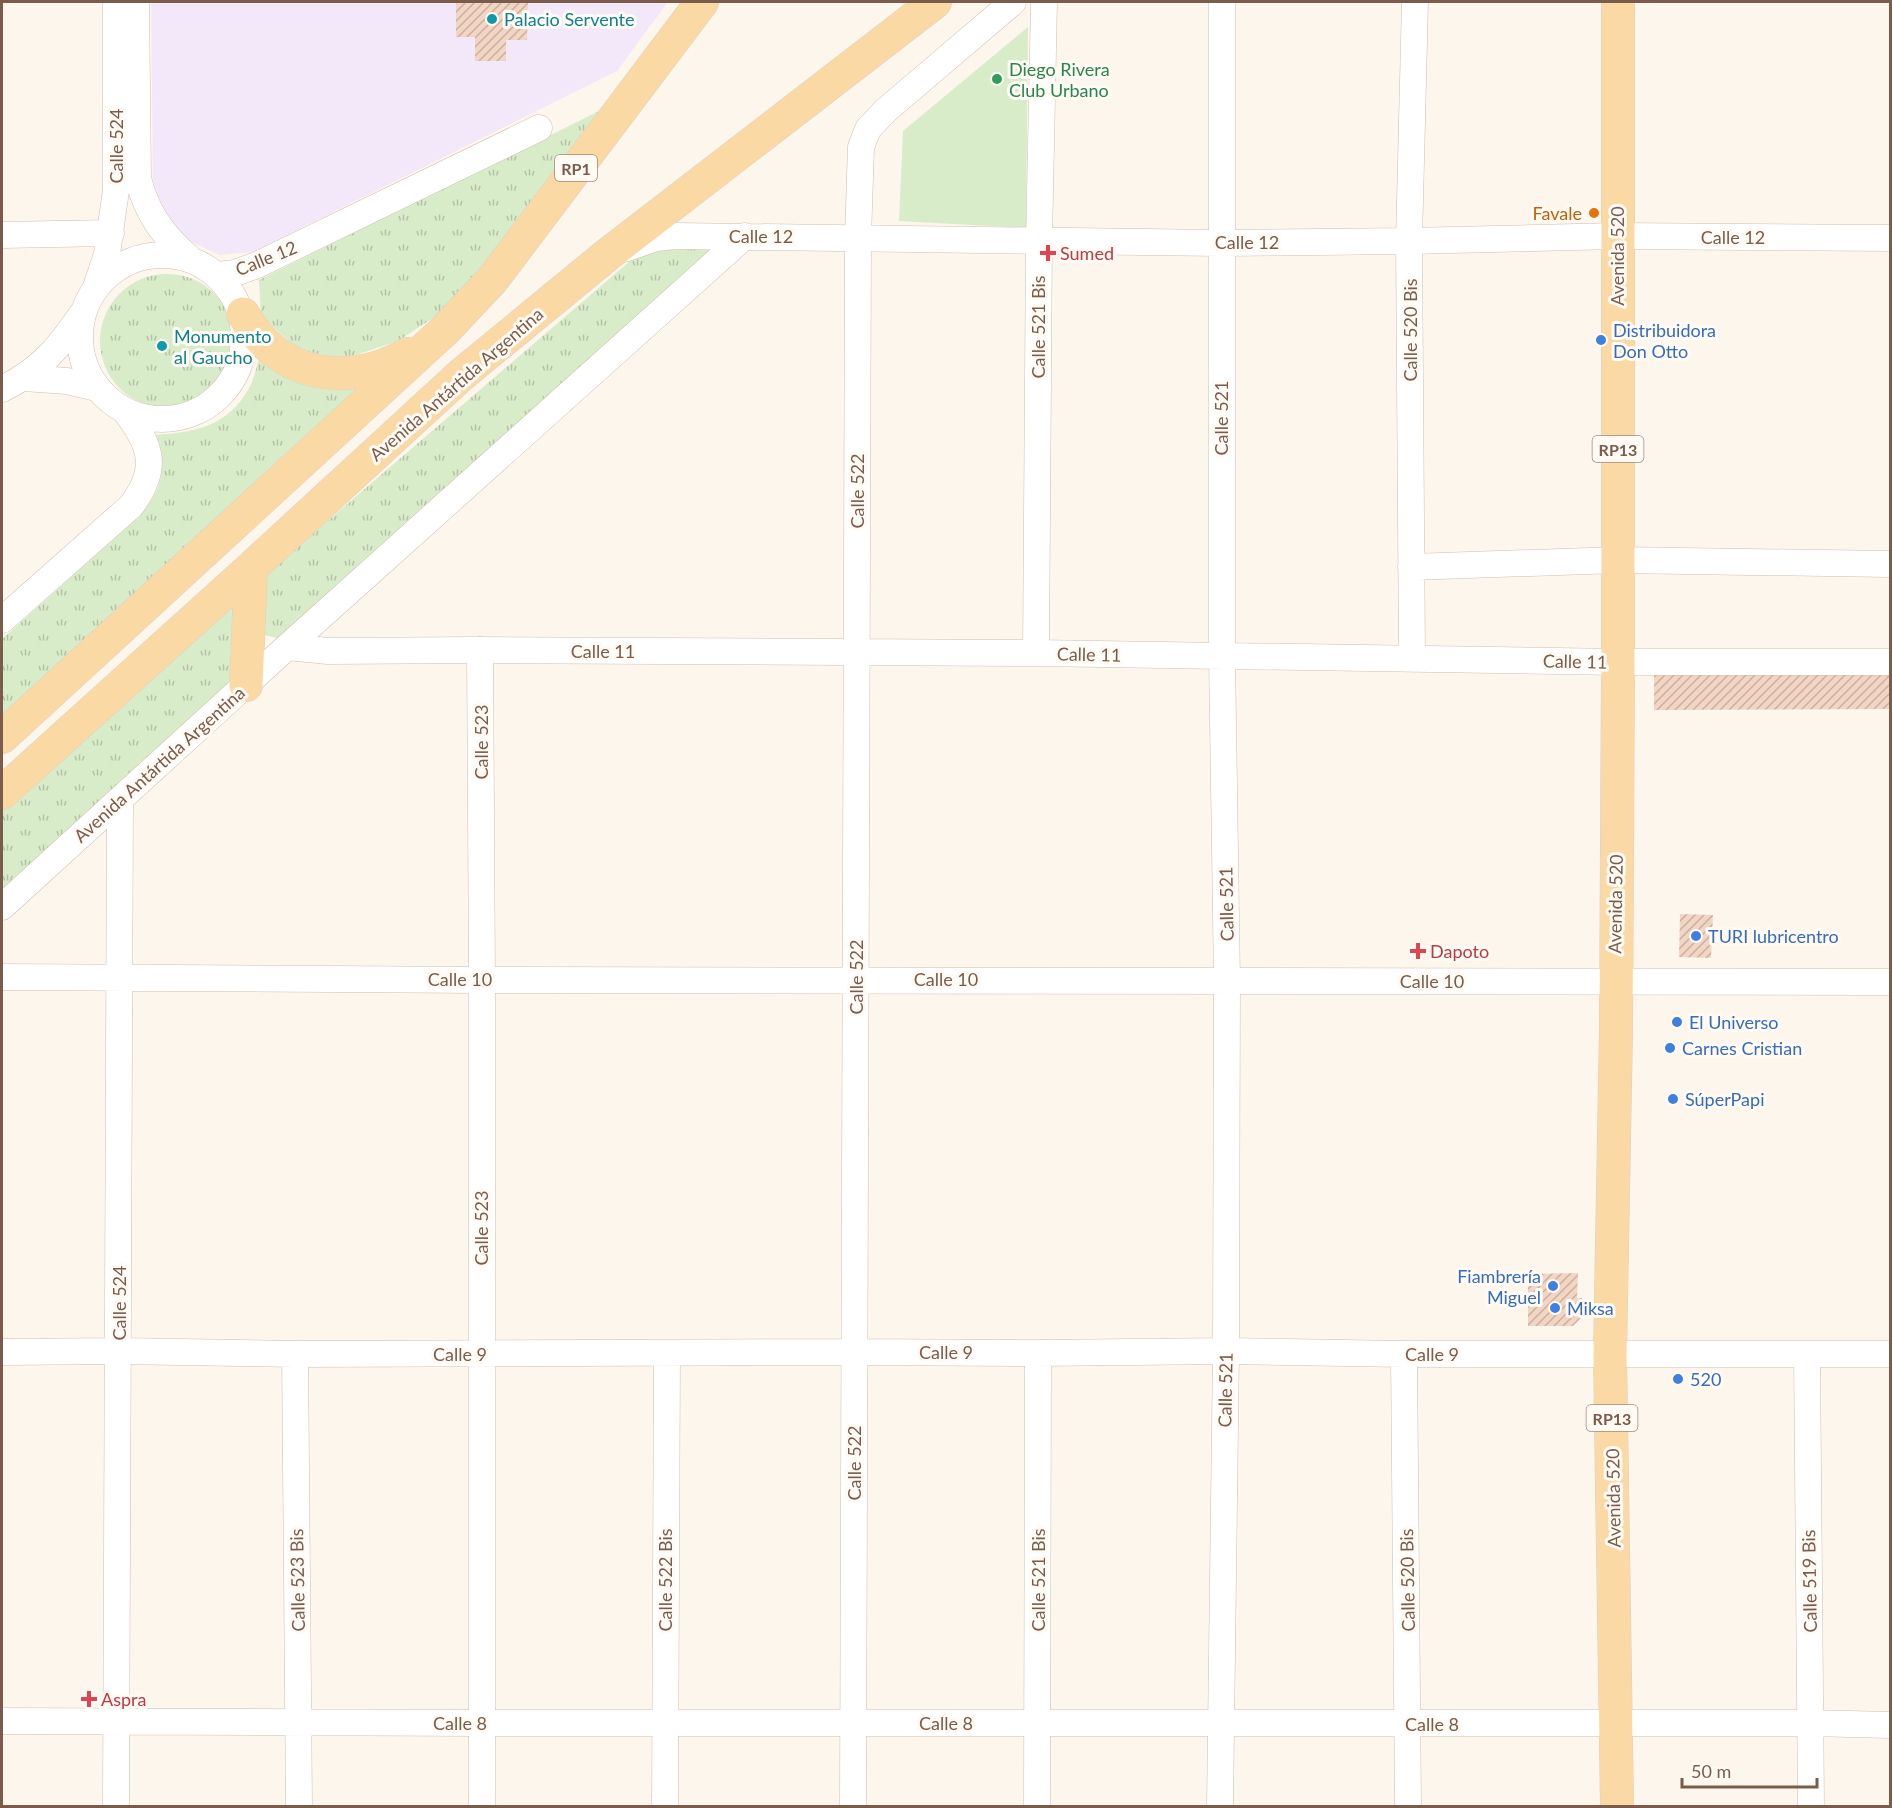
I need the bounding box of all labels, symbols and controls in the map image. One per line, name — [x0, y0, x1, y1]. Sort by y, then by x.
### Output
place label: Palacio Servente — [504, 8, 635, 30]
marker: Palacio Servente — [485, 12, 499, 26]
place label: Diego Rivera Club Urbano — [1009, 58, 1110, 101]
marker: Diego Rivera Club Urbano — [990, 72, 1004, 86]
street label: Calle 524 — [105, 109, 127, 183]
road number: RP1 — [555, 155, 597, 181]
place label: Favale — [1533, 202, 1582, 224]
marker: Favale — [1587, 206, 1601, 220]
street label: Avenida 520 — [1606, 206, 1628, 306]
street label: Calle 12 — [729, 225, 793, 247]
street label: Calle 12 — [1701, 226, 1765, 248]
street label: Calle 12 — [1215, 231, 1279, 253]
street label: Calle 12 — [232, 236, 300, 280]
place label: Sumed — [1060, 242, 1114, 264]
marker: Sumed — [1041, 246, 1055, 260]
street label: Calle 521 Bis — [1027, 275, 1049, 379]
street label: Calle 520 Bis — [1399, 278, 1421, 382]
street label: Avenida Antártida Argentina — [365, 303, 547, 465]
place label: Distribuidora Don Otto — [1613, 319, 1716, 362]
place label: Monumento al Gaucho — [174, 325, 272, 368]
marker: Distribuidora Don Otto — [1594, 333, 1608, 347]
marker: Monumento al Gaucho — [155, 339, 169, 353]
street label: Calle 521 — [1210, 381, 1232, 455]
road number: RP13 — [1592, 436, 1644, 462]
street label: Calle 522 — [846, 454, 868, 528]
street label: Calle 11 — [571, 640, 635, 662]
street label: Calle 11 — [1057, 642, 1121, 666]
street label: Calle 11 — [1543, 649, 1607, 673]
street label: Avenida Antártida Argentina — [69, 681, 249, 847]
street label: Calle 523 — [470, 705, 492, 779]
street label: Avenida 520 — [1603, 854, 1627, 954]
street label: Calle 521 — [1214, 866, 1238, 942]
place label: TURI lubricentro — [1708, 925, 1839, 947]
marker: TURI lubricentro — [1689, 929, 1703, 943]
street label: Calle 522 — [845, 940, 867, 1014]
place label: Dapoto — [1430, 940, 1489, 962]
marker: Dapoto — [1411, 944, 1425, 958]
street label: Calle 10 — [428, 968, 492, 990]
street label: Calle 10 — [914, 968, 978, 990]
street label: Calle 10 — [1400, 970, 1464, 992]
place label: El Universo — [1689, 1011, 1779, 1033]
marker: El Universo — [1670, 1015, 1684, 1029]
place label: Carnes Cristian — [1682, 1037, 1802, 1059]
marker: Carnes Cristian — [1663, 1041, 1677, 1055]
place label: SúperPapi — [1685, 1088, 1764, 1110]
marker: SúperPapi — [1666, 1092, 1680, 1106]
street label: Calle 523 — [470, 1191, 492, 1265]
place label: Fiambrería Miguel — [1457, 1265, 1541, 1308]
street label: Calle 524 — [108, 1266, 130, 1340]
marker: Fiambrería Miguel — [1546, 1279, 1560, 1293]
place label: Miksa — [1567, 1297, 1614, 1319]
marker: Miksa — [1548, 1301, 1562, 1315]
street label: Calle 9 — [919, 1341, 973, 1363]
street label: Calle 9 — [433, 1343, 487, 1365]
street label: Calle 9 — [1405, 1343, 1459, 1365]
street label: Calle 521 — [1213, 1352, 1237, 1428]
place label: 520 — [1690, 1368, 1721, 1390]
marker: 520 — [1671, 1372, 1685, 1386]
road number: RP13 — [1586, 1405, 1638, 1431]
street label: Calle 522 — [843, 1426, 865, 1500]
street label: Avenida 520 — [1601, 1448, 1625, 1548]
street label: Calle 523 Bis — [285, 1528, 309, 1632]
street label: Calle 522 Bis — [654, 1528, 676, 1632]
street label: Calle 521 Bis — [1027, 1528, 1049, 1632]
street label: Calle 520 Bis — [1395, 1528, 1419, 1632]
street label: Calle 519 Bis — [1797, 1529, 1821, 1633]
place label: Aspra — [101, 1688, 146, 1710]
marker: Aspra — [82, 1692, 96, 1706]
street label: Calle 8 — [433, 1712, 487, 1734]
street label: Calle 8 — [919, 1712, 973, 1734]
street label: Calle 8 — [1405, 1713, 1459, 1735]
scale bar — [1682, 1751, 1817, 1789]
text: 50 m — [1691, 1760, 1731, 1782]

